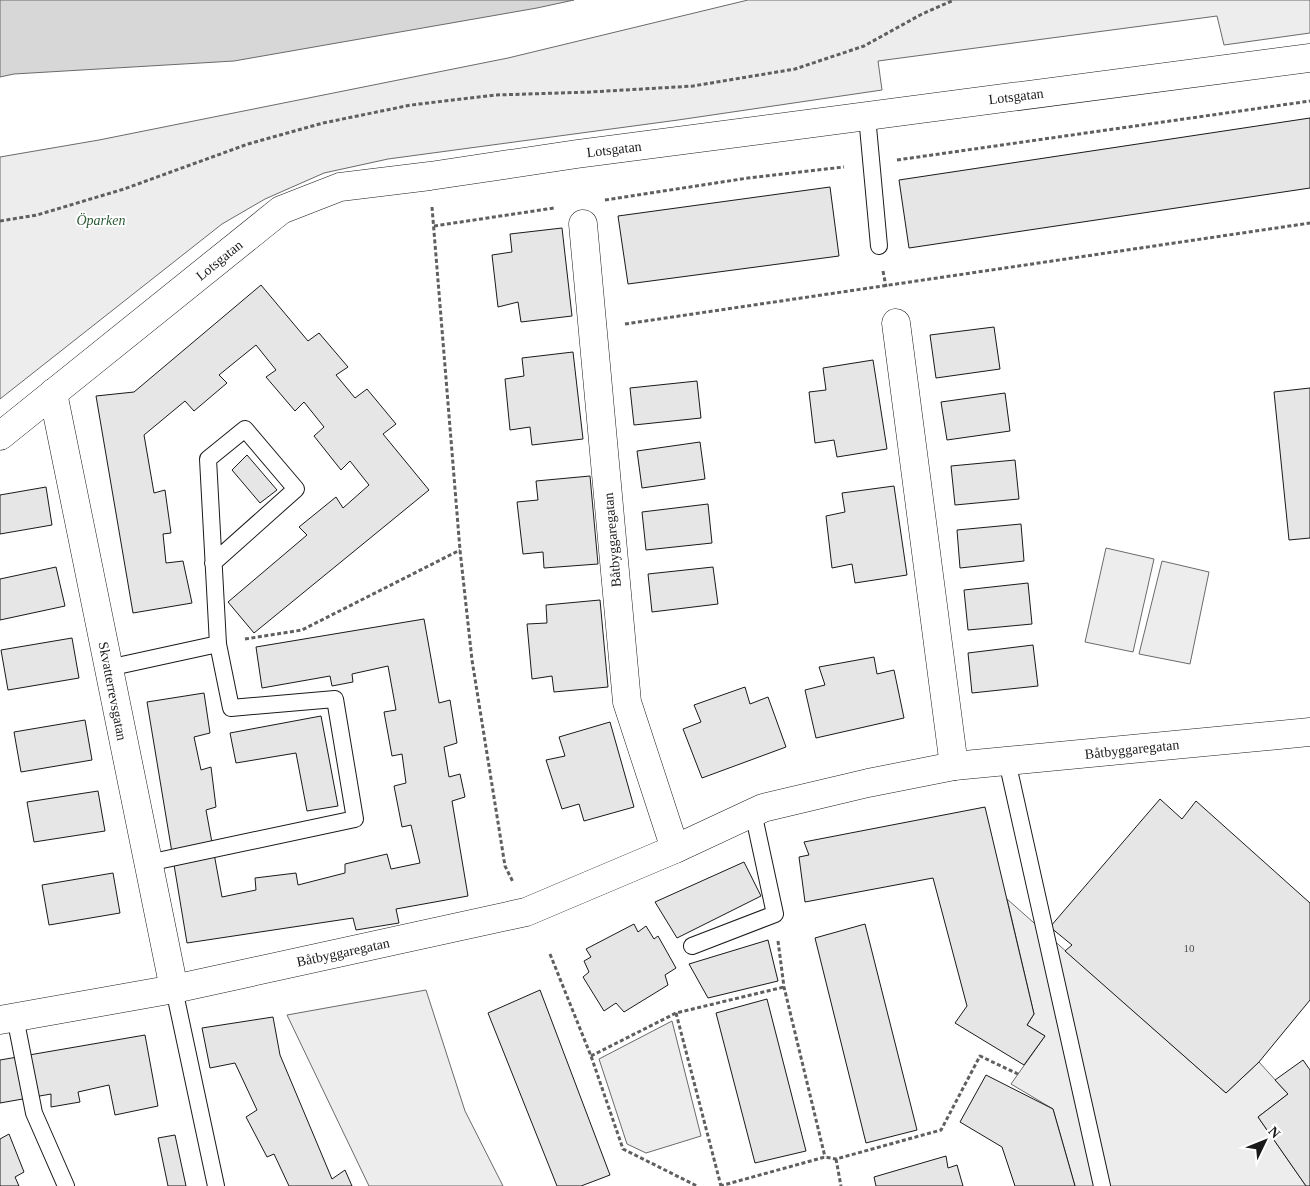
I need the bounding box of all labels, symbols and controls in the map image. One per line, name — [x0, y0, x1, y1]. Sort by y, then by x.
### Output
street label: Lotsgatan — [988, 86, 1044, 107]
street label: Lotsgatan — [586, 139, 642, 160]
park label: Öparken — [77, 212, 126, 228]
street label: Lotsgatan — [193, 237, 245, 284]
street label: Båtbyggaregatan — [601, 492, 624, 588]
street label: Skvatterrevsgatan — [96, 640, 129, 742]
street label: Båtbyggaregatan — [1084, 737, 1180, 762]
street label: Båtbyggaregatan — [295, 935, 391, 970]
house number: 10 — [1184, 942, 1195, 954]
north arrow — [1240, 1116, 1290, 1166]
text: N — [1265, 1124, 1283, 1141]

